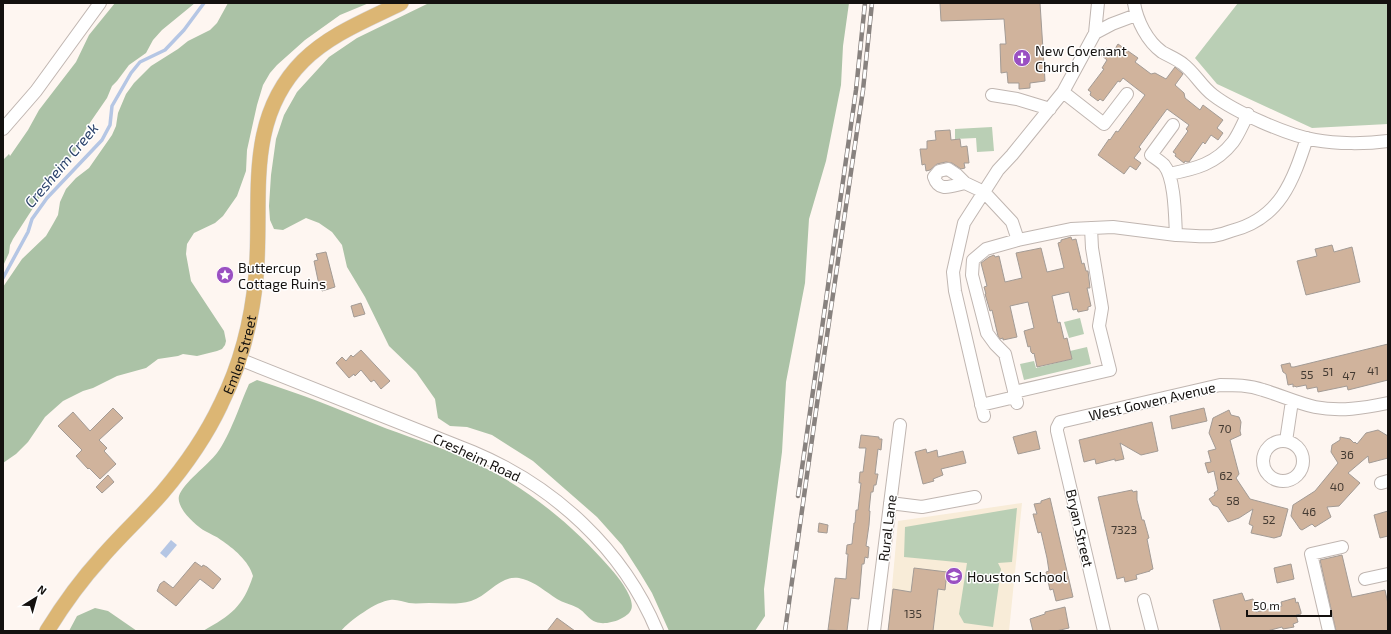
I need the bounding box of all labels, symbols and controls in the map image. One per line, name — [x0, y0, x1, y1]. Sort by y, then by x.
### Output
place label: New Covenant Church — [1035, 42, 1127, 75]
church icon: New Covenant Church — [1012, 48, 1032, 68]
water label: Cresheim Creek — [20, 119, 102, 211]
place label: Buttercup Cottage Ruins — [238, 259, 326, 292]
place icon: Buttercup Cottage Ruins — [215, 265, 235, 285]
street label: Emlen Street — [218, 314, 259, 397]
house number: 41 — [1367, 363, 1379, 377]
house number: 51 — [1322, 364, 1334, 378]
house number: 55 — [1301, 367, 1313, 381]
house number: 47 — [1342, 368, 1356, 382]
street label: West Gowen Avenue — [1087, 378, 1217, 424]
house number: 70 — [1218, 421, 1232, 435]
street label: Cresheim Road — [430, 429, 524, 485]
house number: 36 — [1340, 447, 1354, 461]
house number: 62 — [1219, 468, 1233, 482]
house number: 40 — [1330, 479, 1344, 493]
street label: Bryan Street — [1063, 487, 1097, 569]
house number: 58 — [1226, 493, 1240, 507]
street label: Rural Lane — [874, 494, 900, 562]
house number: 46 — [1302, 504, 1316, 518]
house number: 52 — [1262, 512, 1276, 526]
house number: 7323 — [1111, 522, 1137, 536]
school or university icon: Houston School — [944, 566, 964, 586]
place label: Houston School — [967, 568, 1068, 585]
north arrow — [16, 578, 56, 618]
text: N — [35, 582, 49, 597]
scale bar — [1247, 592, 1331, 618]
text: 50 m — [1253, 598, 1280, 612]
house number: 135 — [904, 606, 922, 620]

